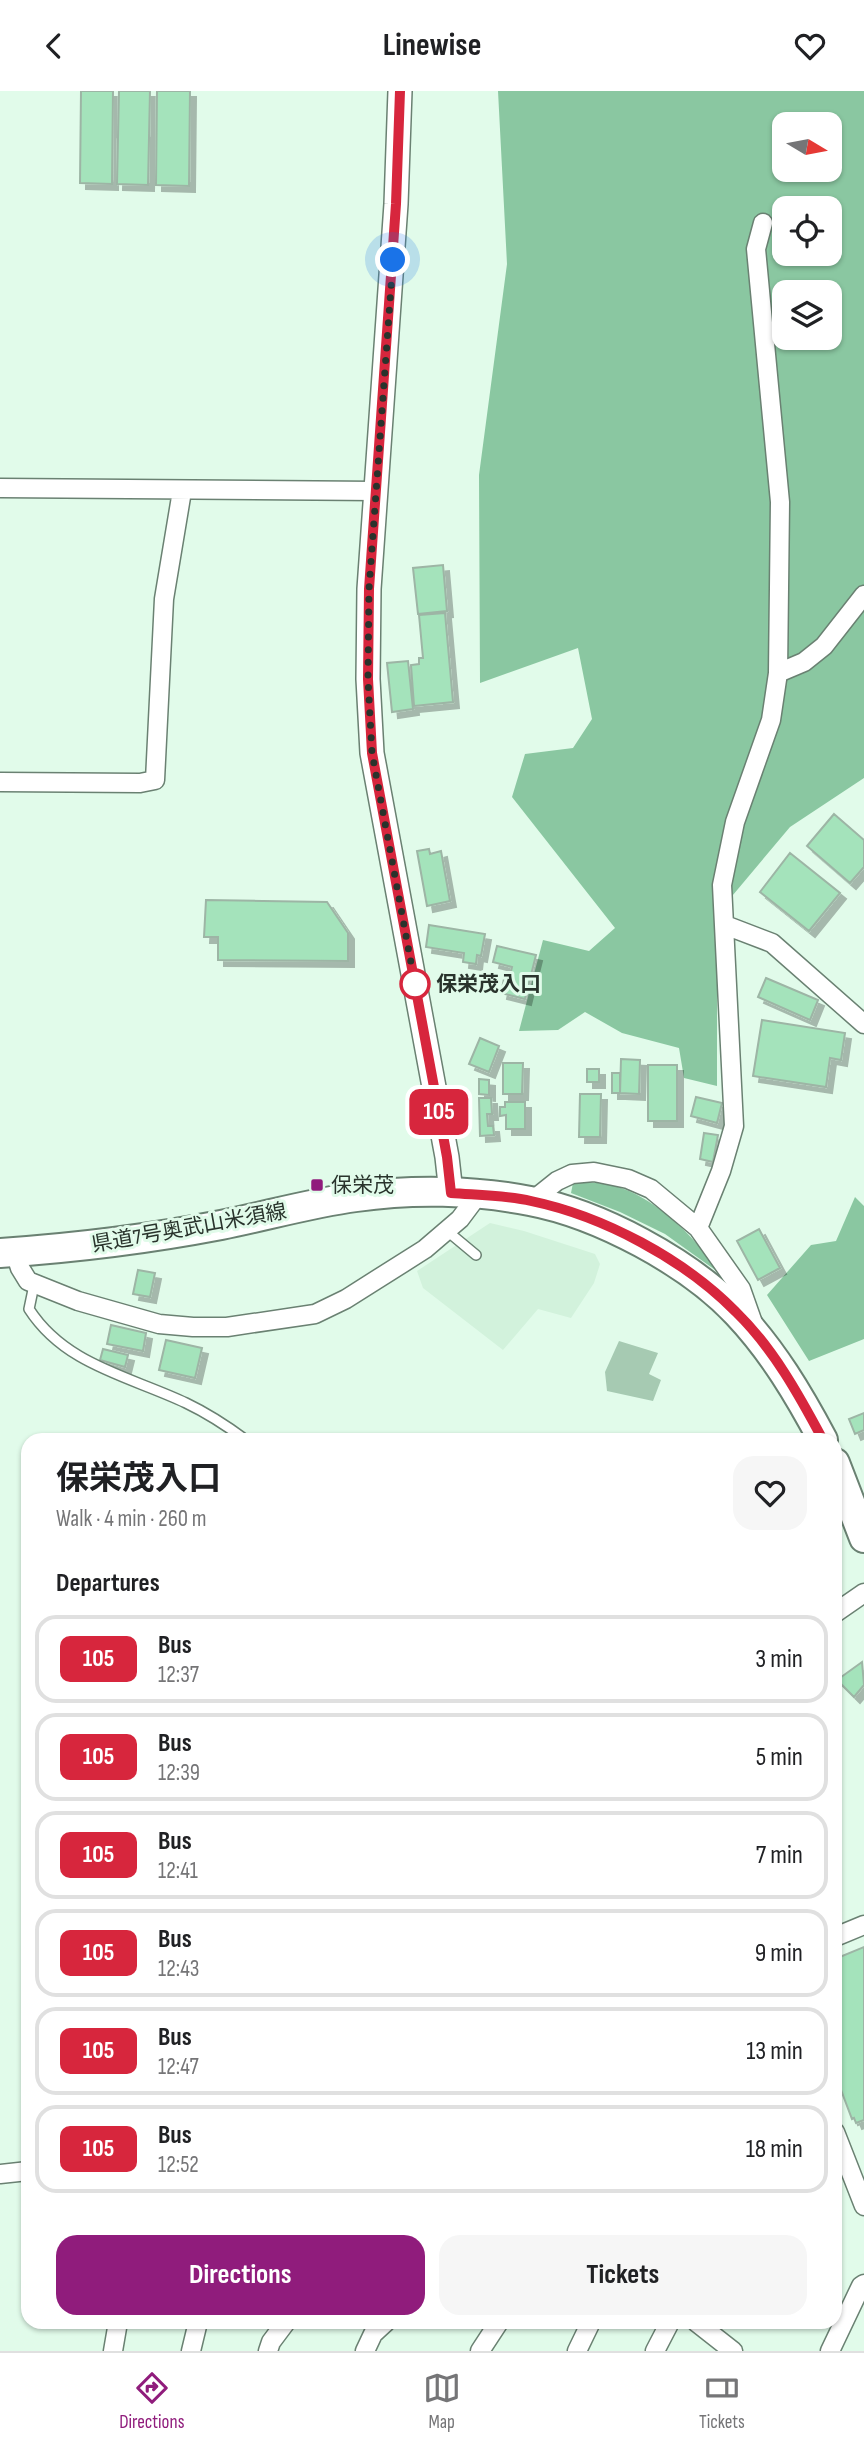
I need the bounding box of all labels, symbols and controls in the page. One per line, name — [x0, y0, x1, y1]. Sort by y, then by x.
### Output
text: Linewise — [383, 26, 481, 65]
icon: back — [35, 27, 73, 65]
icon: heart — [791, 27, 829, 65]
north arrow — [772, 112, 842, 182]
map controls — [772, 112, 842, 350]
button: locate — [772, 196, 842, 266]
your location — [375, 242, 410, 277]
button: layers — [772, 280, 842, 350]
marker: 保栄茂入口 — [400, 969, 430, 999]
place label: 保栄茂入口 — [436, 972, 541, 997]
line badge: 105 — [399, 1089, 479, 1135]
text: 105 — [423, 1097, 455, 1126]
place label: 保栄茂 — [331, 1173, 394, 1198]
marker: 保栄茂 — [309, 1177, 325, 1193]
street label: 県道7号奥武山米須線 — [90, 1199, 288, 1257]
button: heart — [733, 1456, 807, 1530]
text: 保栄茂入口 — [56, 1459, 221, 1499]
text: Walk · 4 min · 260 m — [56, 1505, 206, 1533]
text: Departures — [56, 1568, 160, 1599]
text: Bus — [158, 1630, 192, 1661]
text: 105 — [83, 1644, 114, 1673]
text: 3 min — [755, 1644, 803, 1675]
text: 12:37 — [158, 1661, 199, 1689]
text: Bus — [158, 1728, 192, 1759]
text: 105 — [83, 1742, 114, 1771]
text: 5 min — [756, 1742, 803, 1773]
text: 12:39 — [158, 1759, 200, 1787]
text: Bus — [158, 1826, 192, 1857]
text: 105 — [83, 1840, 114, 1869]
text: 7 min — [756, 1840, 803, 1871]
text: 12:41 — [158, 1857, 198, 1885]
text: Bus — [158, 1924, 192, 1955]
text: 105 — [83, 1938, 114, 1967]
text: 9 min — [755, 1938, 803, 1969]
text: 12:43 — [158, 1955, 199, 1983]
text: Bus — [158, 2022, 192, 2053]
text: 105 — [83, 2036, 114, 2065]
text: 13 min — [746, 2036, 803, 2067]
text: 12:47 — [158, 2053, 199, 2081]
text: Bus — [158, 2120, 192, 2151]
text: 105 — [83, 2134, 114, 2163]
text: 18 min — [746, 2134, 803, 2165]
text: 12:52 — [158, 2151, 199, 2179]
button: Directions — [56, 2235, 425, 2315]
button: Tickets — [439, 2235, 807, 2315]
tab: Directions — [119, 2369, 184, 2434]
tab: Map — [423, 2369, 461, 2434]
tab: Tickets — [699, 2369, 745, 2434]

